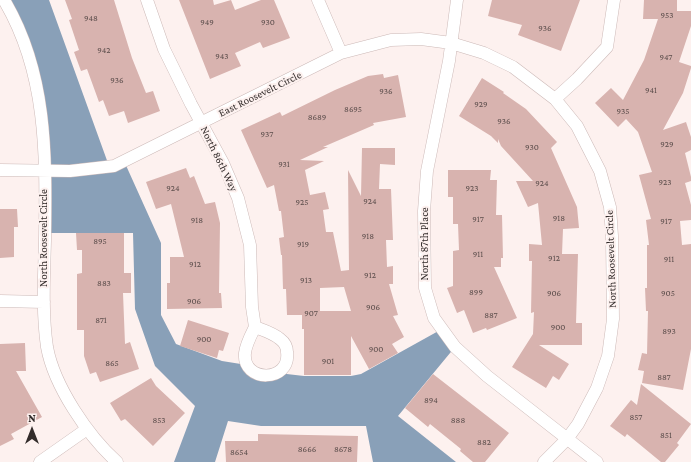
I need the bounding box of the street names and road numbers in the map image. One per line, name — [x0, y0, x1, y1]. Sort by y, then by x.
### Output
street label: East Roosevelt Circle — [216, 68, 304, 120]
street label: North 86th Way — [198, 124, 240, 194]
street label: North Roosevelt Circle — [37, 189, 51, 287]
street label: North 87th Place — [418, 207, 432, 281]
street label: North Roosevelt Circle — [603, 210, 619, 308]

